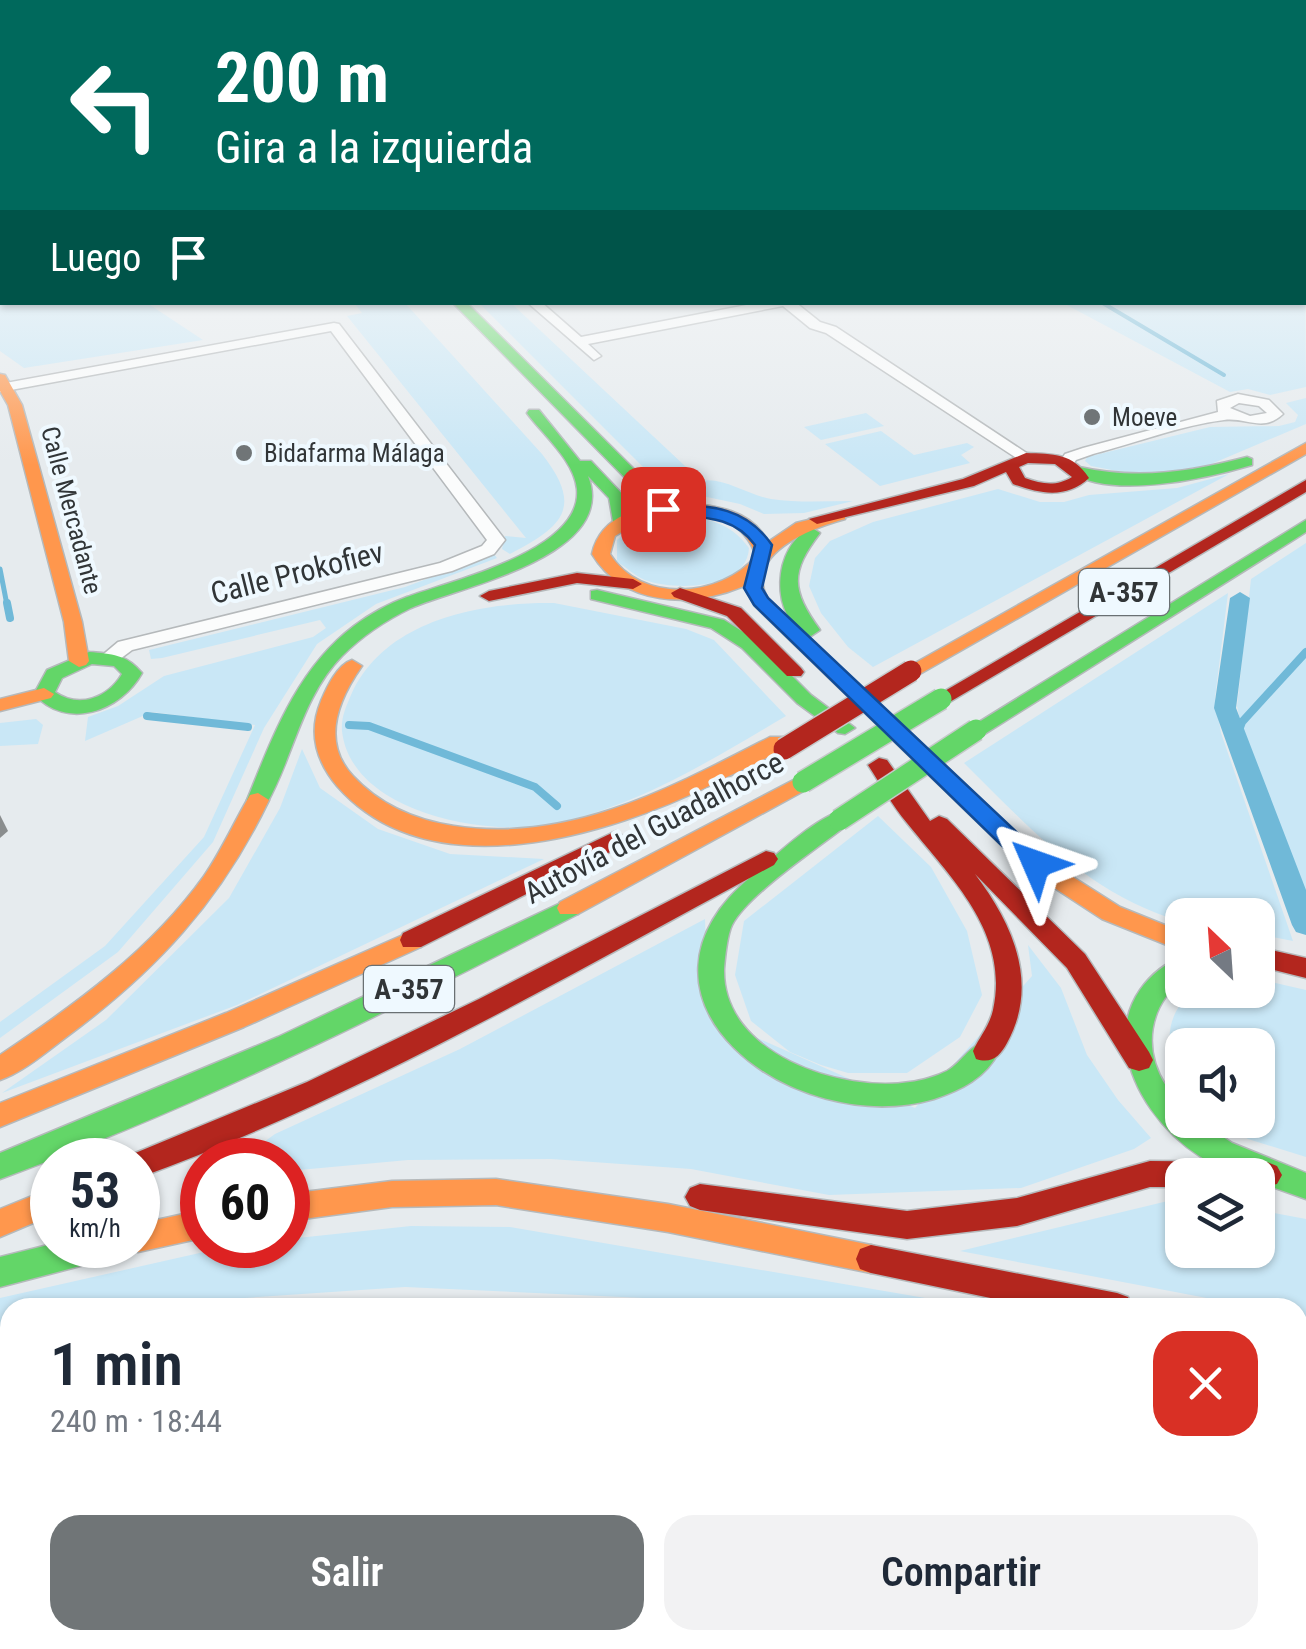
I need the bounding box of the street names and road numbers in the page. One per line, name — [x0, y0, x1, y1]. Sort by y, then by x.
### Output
street label: Calle Mercadante — [35, 423, 108, 597]
street label: Calle Prokofiev — [207, 534, 387, 611]
road number: A-357 — [1079, 569, 1169, 615]
street label: Autovía del Guadalhorce — [518, 745, 789, 911]
road number: A-357 — [364, 966, 454, 1012]

